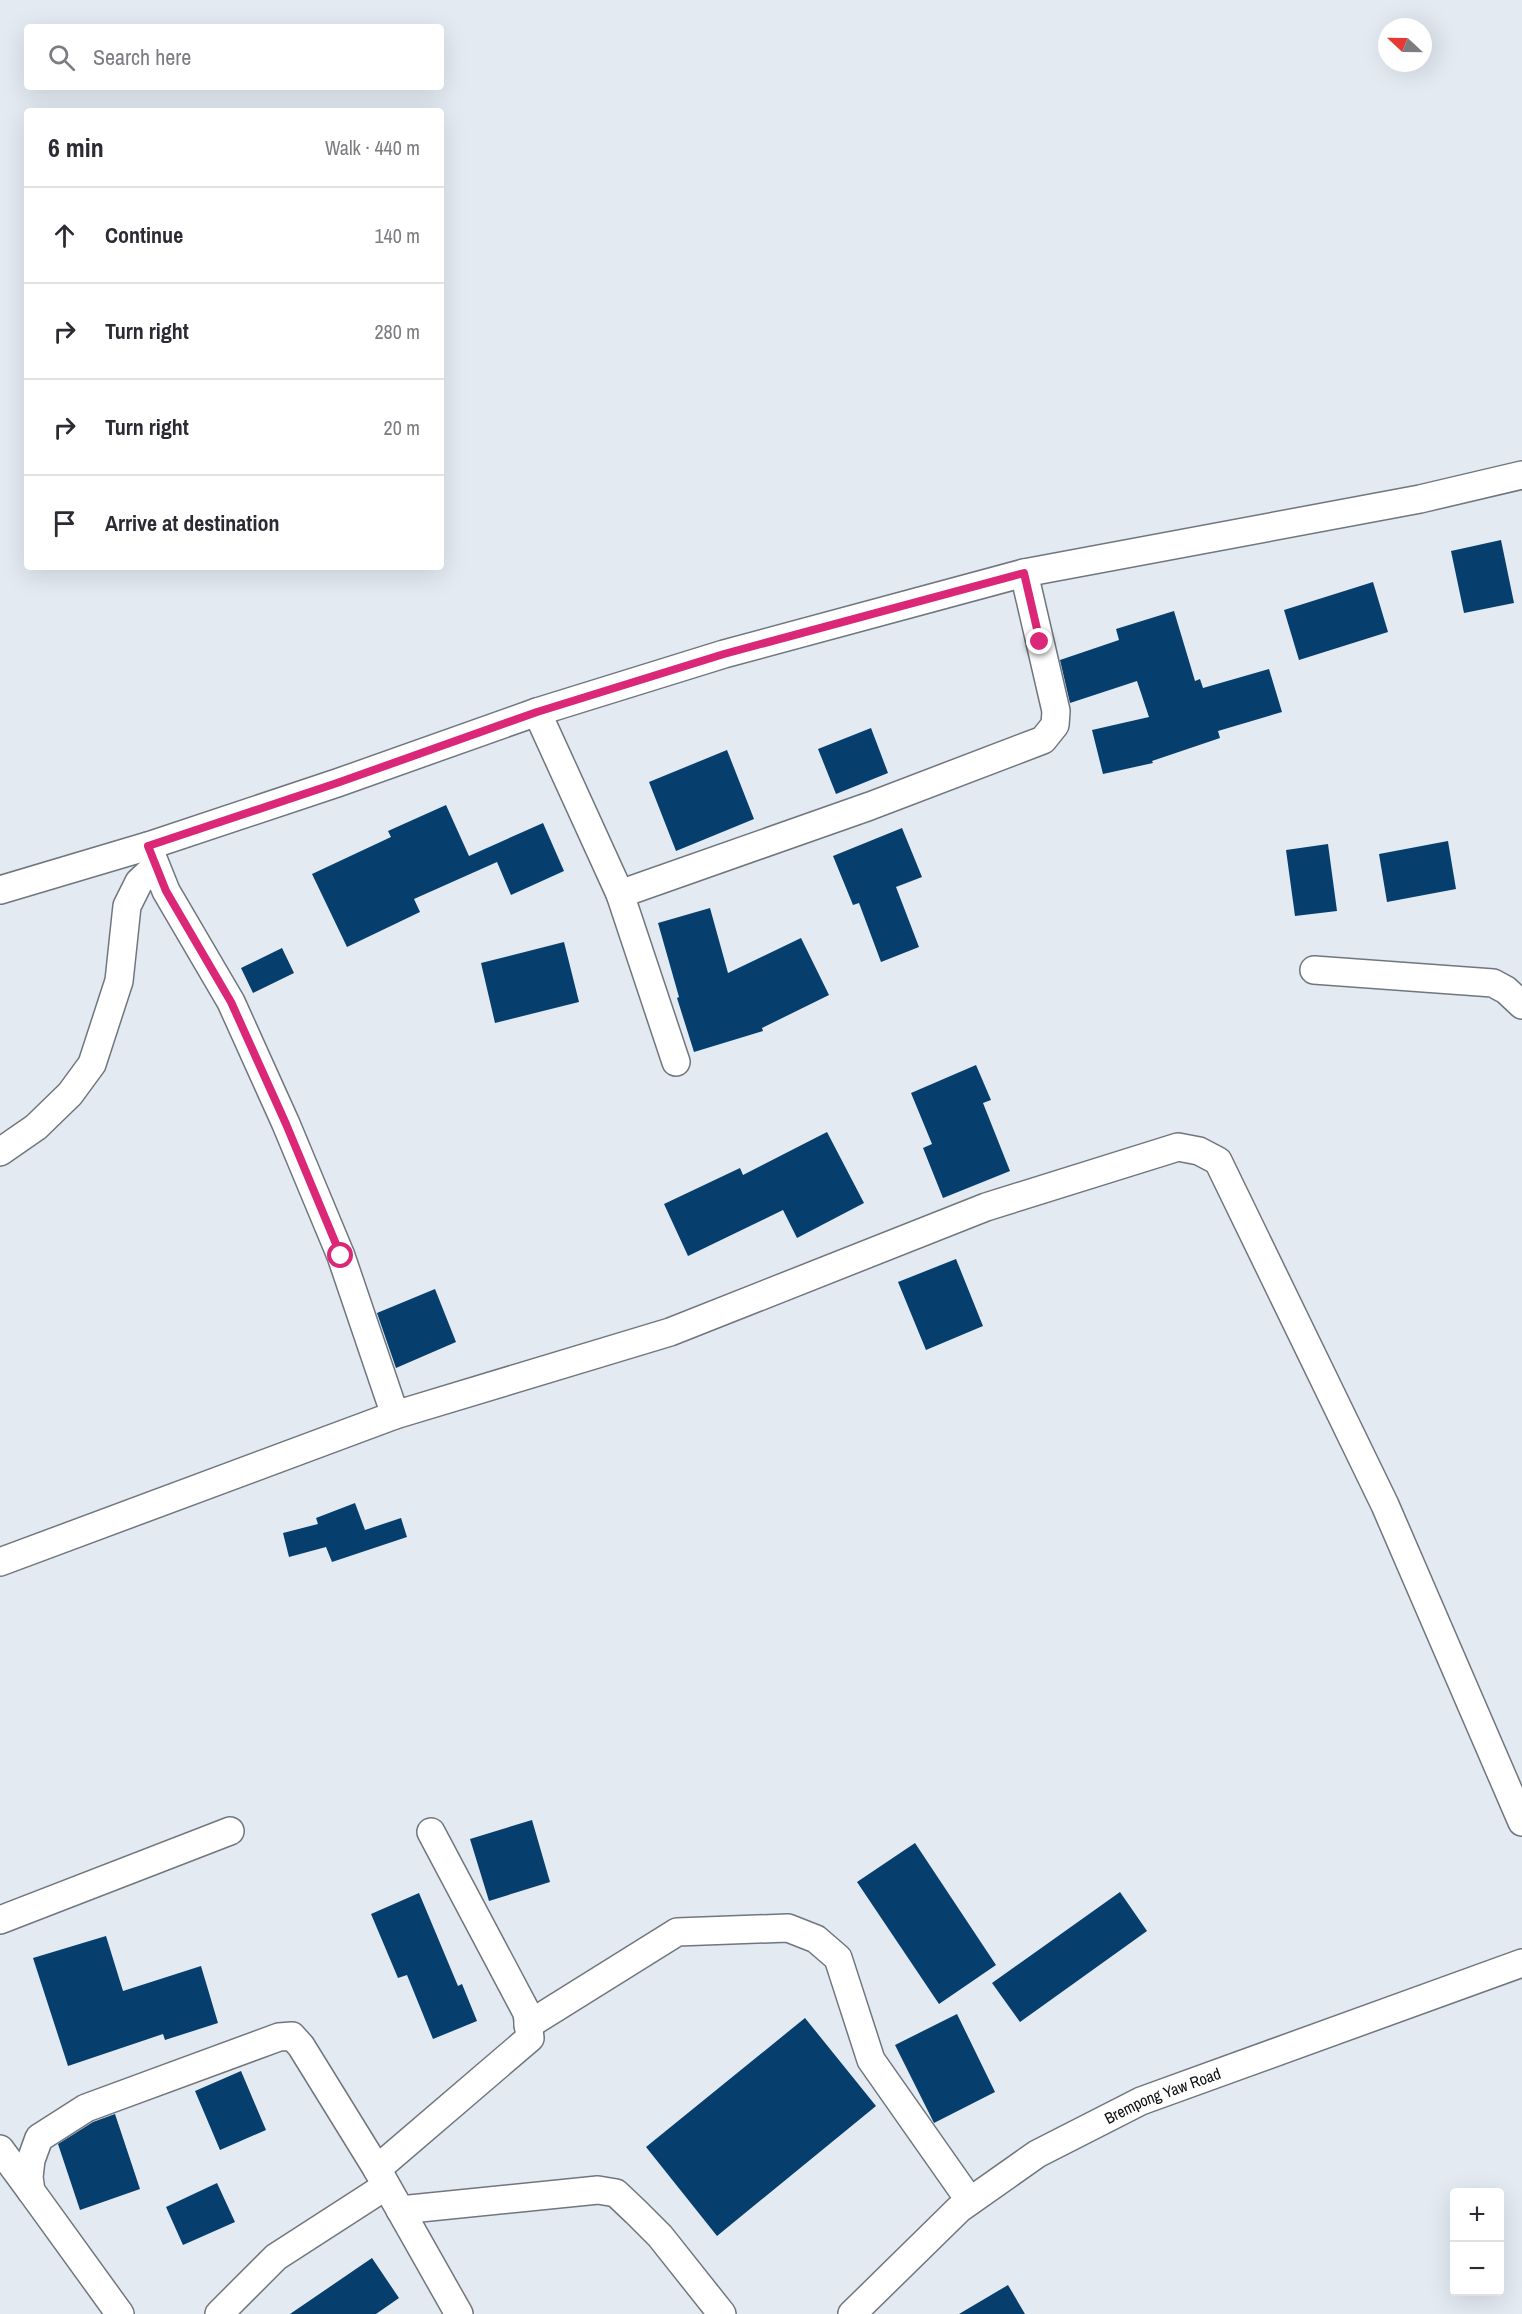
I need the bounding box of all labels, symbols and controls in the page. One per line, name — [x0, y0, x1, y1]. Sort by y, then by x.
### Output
north arrow — [1378, 18, 1432, 72]
search box — [24, 24, 444, 90]
icon: search — [45, 41, 78, 74]
text: Search here — [93, 42, 191, 72]
text: 6 min — [48, 130, 104, 165]
text: Walk · 440 m — [325, 134, 420, 161]
icon: ahead — [48, 219, 81, 252]
text: Continue — [105, 220, 183, 250]
text: 140 m — [374, 222, 420, 249]
icon: right — [48, 315, 81, 348]
text: Turn right — [105, 316, 189, 346]
text: 280 m — [374, 318, 420, 345]
icon: right — [48, 411, 81, 444]
text: Turn right — [105, 412, 189, 442]
text: 20 m — [384, 414, 420, 441]
icon: arrive — [48, 507, 81, 540]
text: Arrive at destination — [105, 508, 279, 538]
route end — [1026, 628, 1052, 654]
route start — [327, 1242, 353, 1268]
street label: Brempong Yaw Road — [1100, 2062, 1223, 2129]
map controls — [1450, 2188, 1504, 2296]
button: + — [1450, 2188, 1504, 2242]
button: − — [1450, 2242, 1504, 2296]

